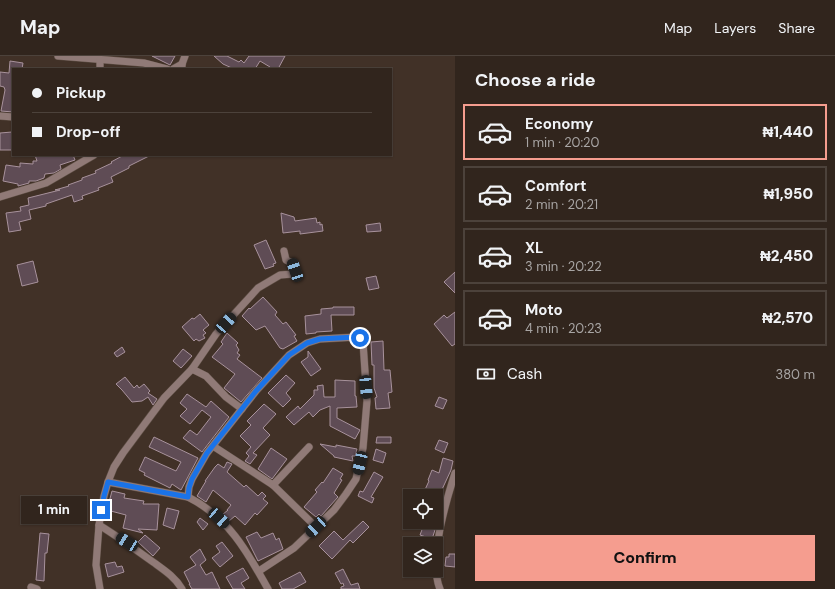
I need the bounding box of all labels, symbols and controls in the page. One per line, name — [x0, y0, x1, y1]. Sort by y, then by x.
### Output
text: Map — [20, 15, 60, 40]
text: Map — [664, 19, 692, 37]
text: Layers — [714, 19, 756, 37]
text: Share — [778, 19, 815, 37]
text: Choose a ride — [475, 68, 596, 92]
text: Pickup — [56, 83, 106, 103]
icon: car — [477, 114, 513, 150]
text: Economy — [525, 114, 593, 134]
text: Drop-off — [56, 122, 121, 142]
text: ₦1,440 — [763, 122, 813, 142]
text: 1 min · 20:20 — [525, 134, 599, 151]
icon: car — [477, 176, 513, 212]
text: Comfort — [525, 176, 586, 196]
text: ₦1,950 — [763, 184, 813, 204]
text: 2 min · 20:21 — [525, 196, 598, 213]
icon: car — [477, 238, 513, 274]
text: XL — [525, 238, 543, 258]
text: ₦2,450 — [760, 246, 813, 266]
car — [285, 257, 305, 283]
text: 3 min · 20:22 — [525, 258, 602, 275]
icon: car — [477, 300, 513, 336]
text: Moto — [525, 300, 563, 320]
text: ₦2,570 — [762, 308, 813, 328]
car — [214, 310, 238, 336]
text: 4 min · 20:23 — [525, 320, 602, 337]
route start — [351, 329, 369, 347]
icon: cash — [475, 363, 497, 385]
text: Cash — [507, 364, 542, 384]
text: 380 m — [775, 366, 815, 383]
car — [359, 375, 373, 399]
car — [351, 450, 369, 476]
map controls — [403, 489, 443, 577]
button: locate — [403, 489, 443, 529]
callout: 1 min — [21, 496, 87, 524]
text: 1 min — [38, 501, 70, 518]
route end — [92, 501, 110, 519]
car — [206, 506, 232, 530]
car — [303, 514, 329, 540]
car — [114, 531, 140, 553]
button: Confirm — [475, 535, 815, 581]
button: layers — [403, 537, 443, 577]

